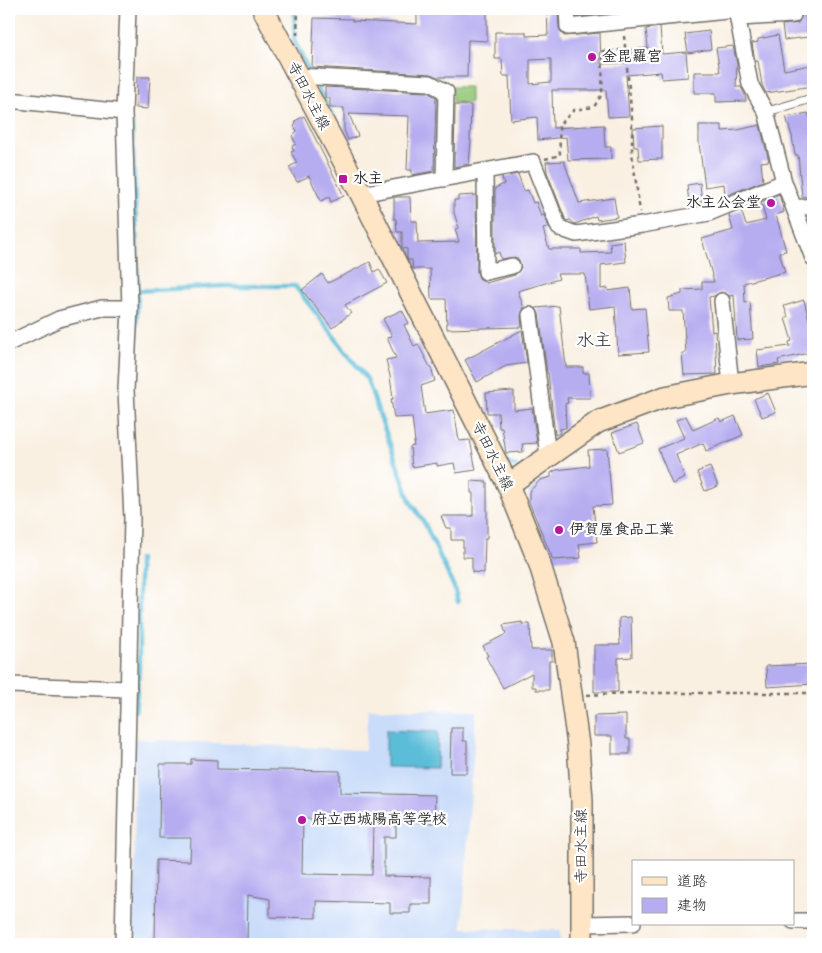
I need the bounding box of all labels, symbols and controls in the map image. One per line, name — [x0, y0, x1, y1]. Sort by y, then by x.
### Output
place label: 金毘羅宮 — [602, 47, 662, 67]
marker: 金毘羅宮 — [586, 51, 598, 63]
street label: 寺田水主線 — [282, 58, 334, 134]
place label: 水主 — [353, 169, 383, 189]
marker: 水主 — [337, 173, 349, 185]
place label: 水主公会堂 — [686, 193, 761, 213]
marker: 水主公会堂 — [765, 197, 777, 209]
district label: 水主 — [576, 329, 612, 353]
street label: 寺田水主線 — [467, 418, 517, 494]
place label: 伊賀屋食品工業 — [569, 520, 674, 540]
marker: 伊賀屋食品工業 — [553, 524, 565, 536]
street label: 寺田水主線 — [572, 808, 592, 884]
place label: 府立西城陽高等学校 — [312, 810, 447, 830]
marker: 府立西城陽高等学校 — [296, 814, 308, 826]
legend — [632, 860, 794, 926]
text: 道路 — [677, 872, 707, 892]
text: 建物 — [677, 896, 707, 916]

